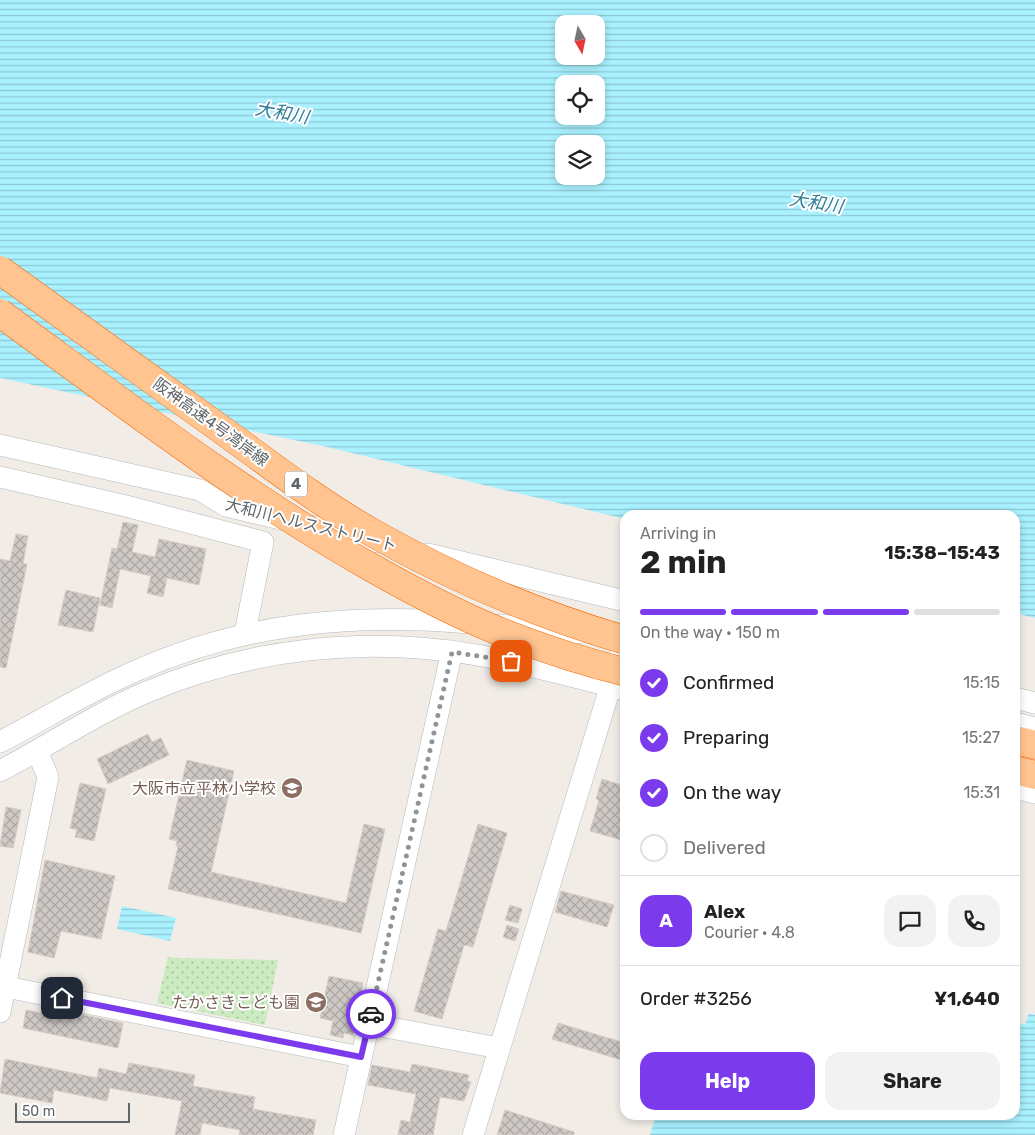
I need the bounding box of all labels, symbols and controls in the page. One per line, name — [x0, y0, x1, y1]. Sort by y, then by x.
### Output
north arrow — [555, 15, 605, 65]
map controls — [555, 15, 605, 185]
button: locate — [555, 75, 605, 125]
water label: 大和川 — [254, 97, 312, 129]
button: layers — [555, 135, 605, 185]
water label: 大和川 — [788, 188, 846, 218]
street label: 阪神高速4号湾岸線 — [150, 374, 272, 470]
road number: 4 — [285, 472, 307, 496]
street label: 大和川ヘルスストリート — [223, 494, 399, 556]
text: Arriving in — [640, 524, 716, 543]
text: 15:38–15:43 — [884, 541, 1000, 564]
text: 2 min — [640, 543, 727, 581]
text: On the way · 150 m — [640, 623, 780, 642]
pin — [490, 640, 532, 682]
icon: bag — [497, 647, 525, 675]
icon: check — [640, 669, 668, 697]
text: Confirmed — [683, 671, 774, 694]
text: 15:15 — [963, 673, 1000, 692]
icon: check — [640, 724, 668, 752]
text: Preparing — [683, 726, 769, 749]
text: 15:27 — [962, 728, 1000, 747]
school or university icon: 大阪市立平林小学校 — [280, 776, 304, 800]
place label: 大阪市立平林小学校 — [132, 779, 276, 798]
icon: check — [640, 779, 668, 807]
text: On the way — [683, 781, 781, 804]
text: 15:31 — [963, 783, 1000, 802]
text: Delivered — [683, 836, 766, 859]
button: chat — [884, 895, 936, 947]
button: phone — [948, 895, 1000, 947]
text: Alex — [704, 900, 745, 923]
text: A — [659, 909, 673, 932]
text: Courier · 4.8 — [704, 923, 795, 942]
pin — [41, 977, 83, 1019]
icon: home — [48, 984, 76, 1012]
text: Order #3256 — [640, 987, 752, 1010]
text: ¥1,640 — [934, 987, 1000, 1010]
courier — [346, 989, 396, 1039]
school or university icon: たかさきこども園 — [304, 990, 328, 1014]
place label: たかさきこども園 — [172, 993, 300, 1012]
icon: car — [357, 1000, 385, 1028]
button: Help — [640, 1052, 815, 1110]
button: Share — [825, 1052, 1000, 1110]
scale bar — [15, 1100, 130, 1123]
text: 50 m — [22, 1103, 55, 1120]

